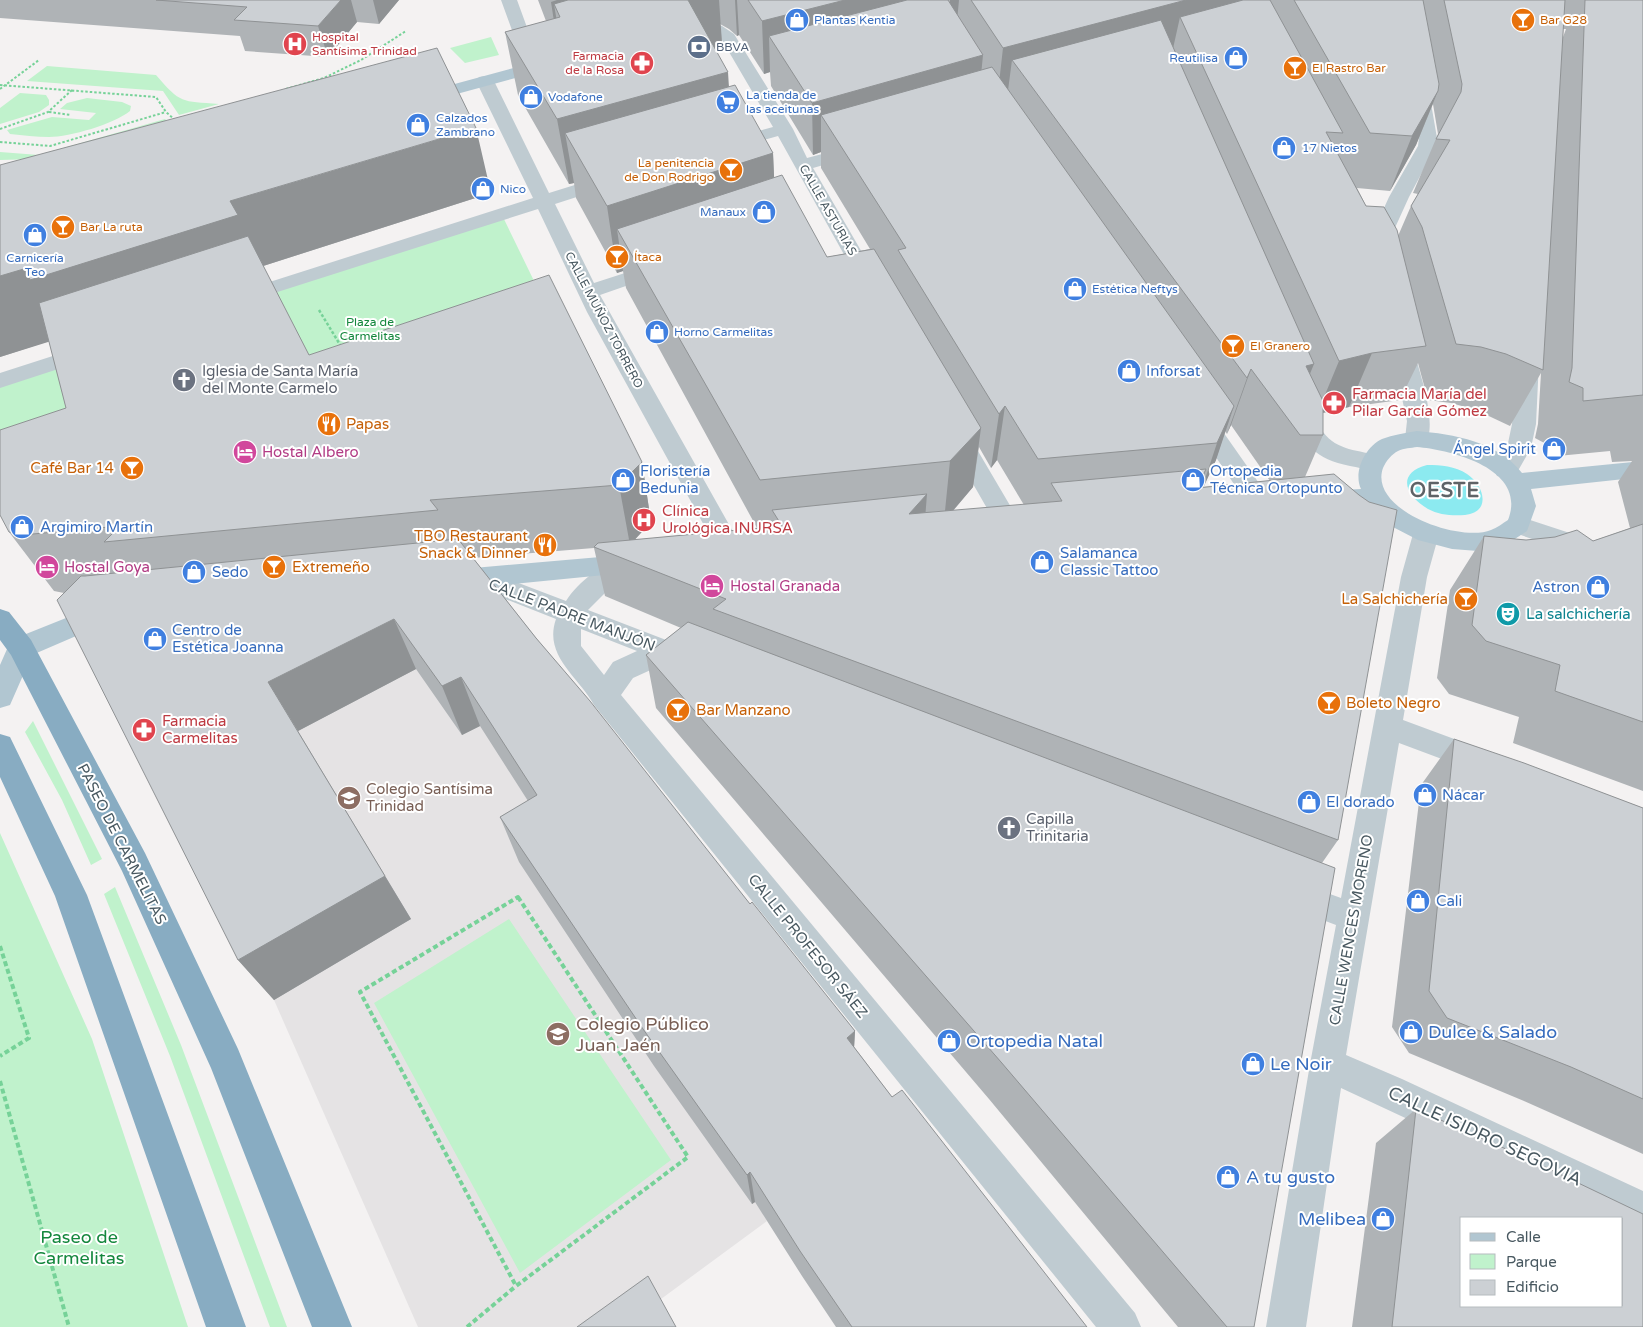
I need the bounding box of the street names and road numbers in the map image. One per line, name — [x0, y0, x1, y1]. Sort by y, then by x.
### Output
street label: CALLE ASTURIAS — [796, 162, 860, 258]
street label: CALLE MUÑOZ TORRERO — [562, 249, 646, 391]
street label: CALLE PADRE MANJÓN — [486, 575, 658, 655]
street label: PASEO DE CARMELITAS — [74, 761, 170, 927]
street label: CALLE WENCES MORENO — [1325, 833, 1377, 1027]
street label: CALLE PROFESOR SÁEZ — [744, 871, 872, 1021]
street label: CALLE ISIDRO SEGOVIA — [1385, 1081, 1585, 1191]

